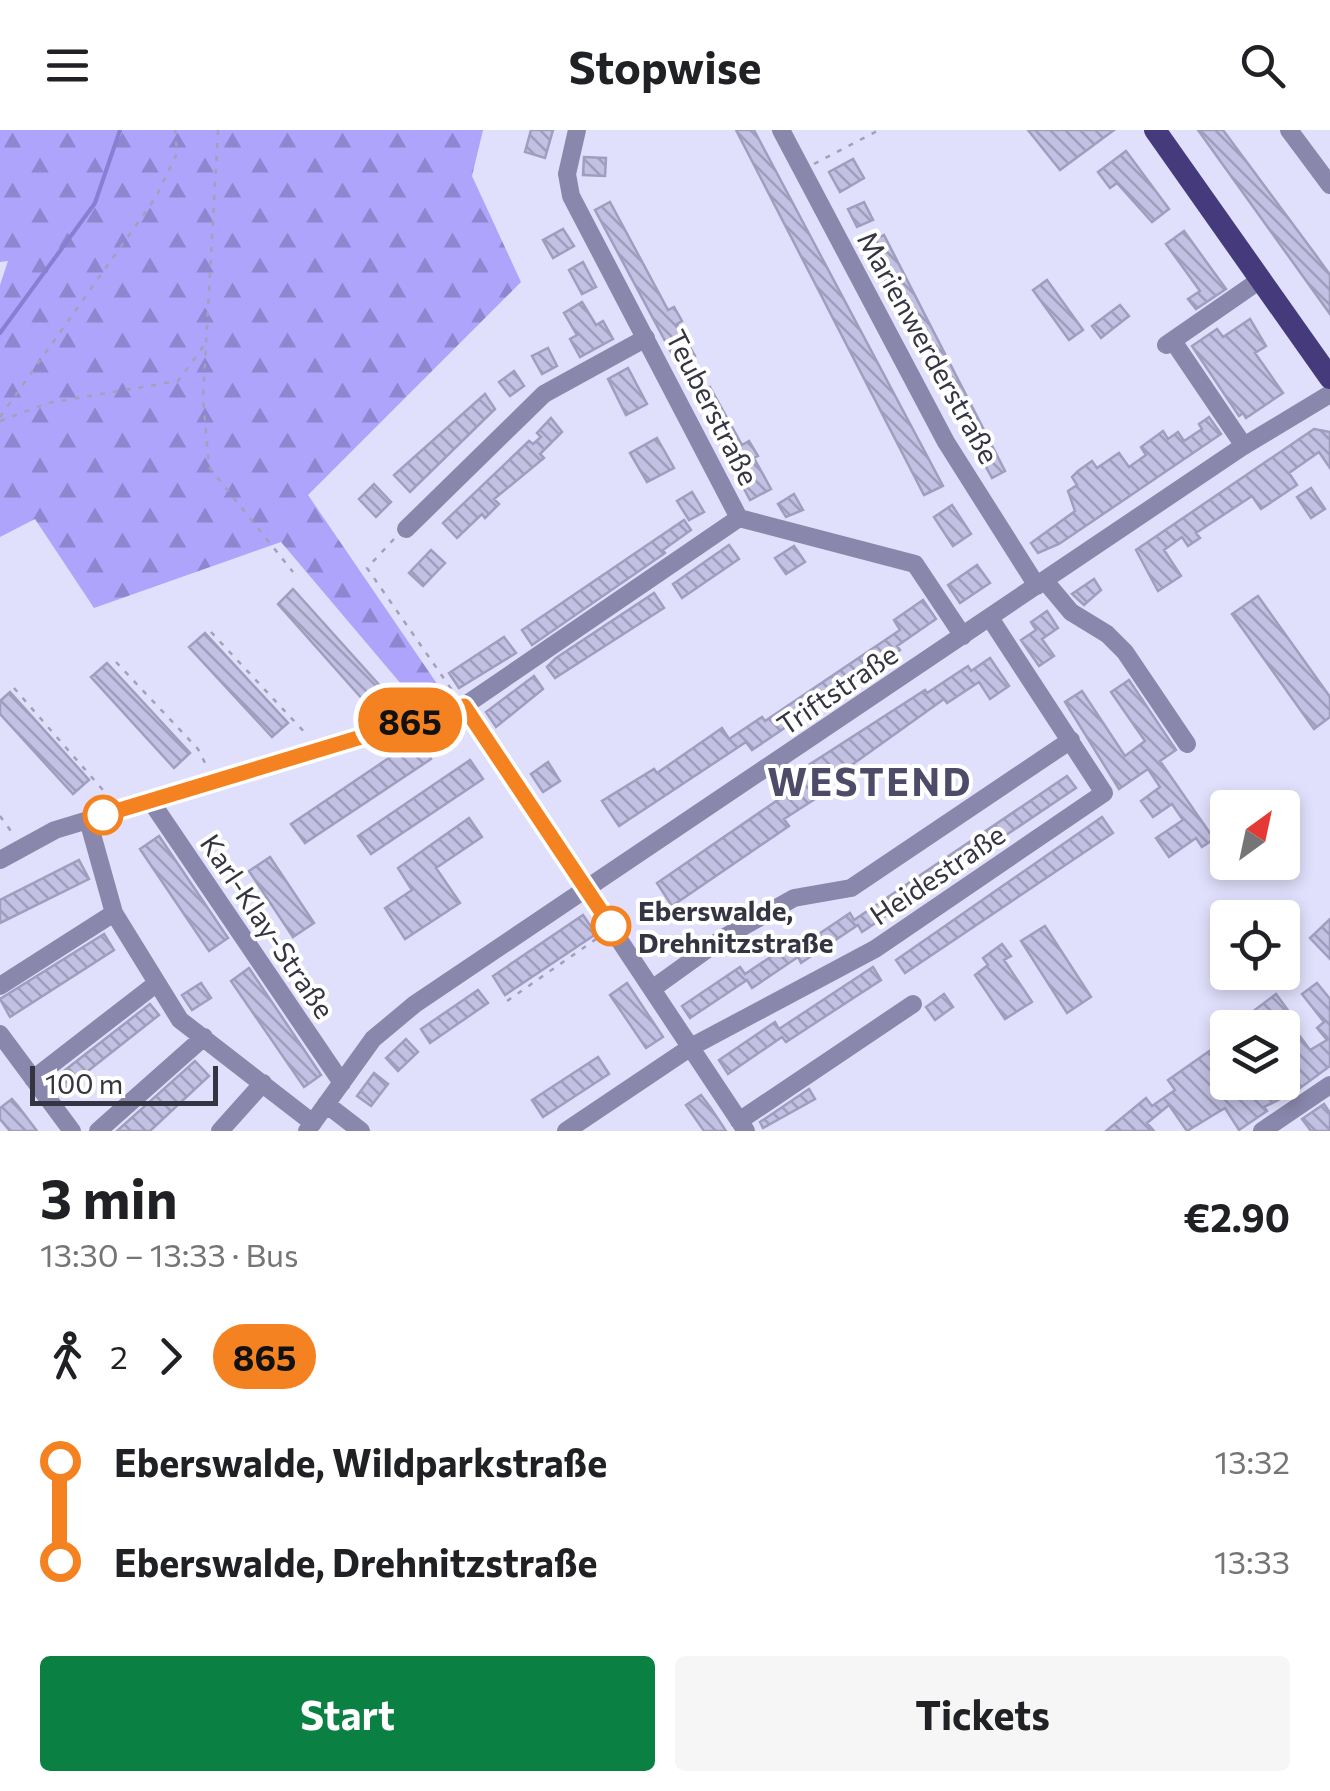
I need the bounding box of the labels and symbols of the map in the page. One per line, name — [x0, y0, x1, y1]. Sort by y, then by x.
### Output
street label: Marienwerderstraße — [851, 225, 1007, 469]
street label: Teuberstraße — [659, 324, 767, 490]
street label: Triftstraße — [770, 636, 904, 742]
line badge: 865 — [352, 688, 468, 752]
district label: WESTEND — [767, 757, 973, 804]
north arrow — [1210, 790, 1300, 880]
unlabelled marker — [84, 796, 122, 834]
street label: Heidestraße — [863, 816, 1011, 932]
street label: Karl-Klay-Straße — [194, 827, 342, 1025]
place label: Eberswalde, Drehnitzstraße — [638, 893, 834, 959]
marker: Eberswalde, Drehnitzstraße — [592, 907, 630, 945]
scale bar — [30, 1061, 218, 1106]

